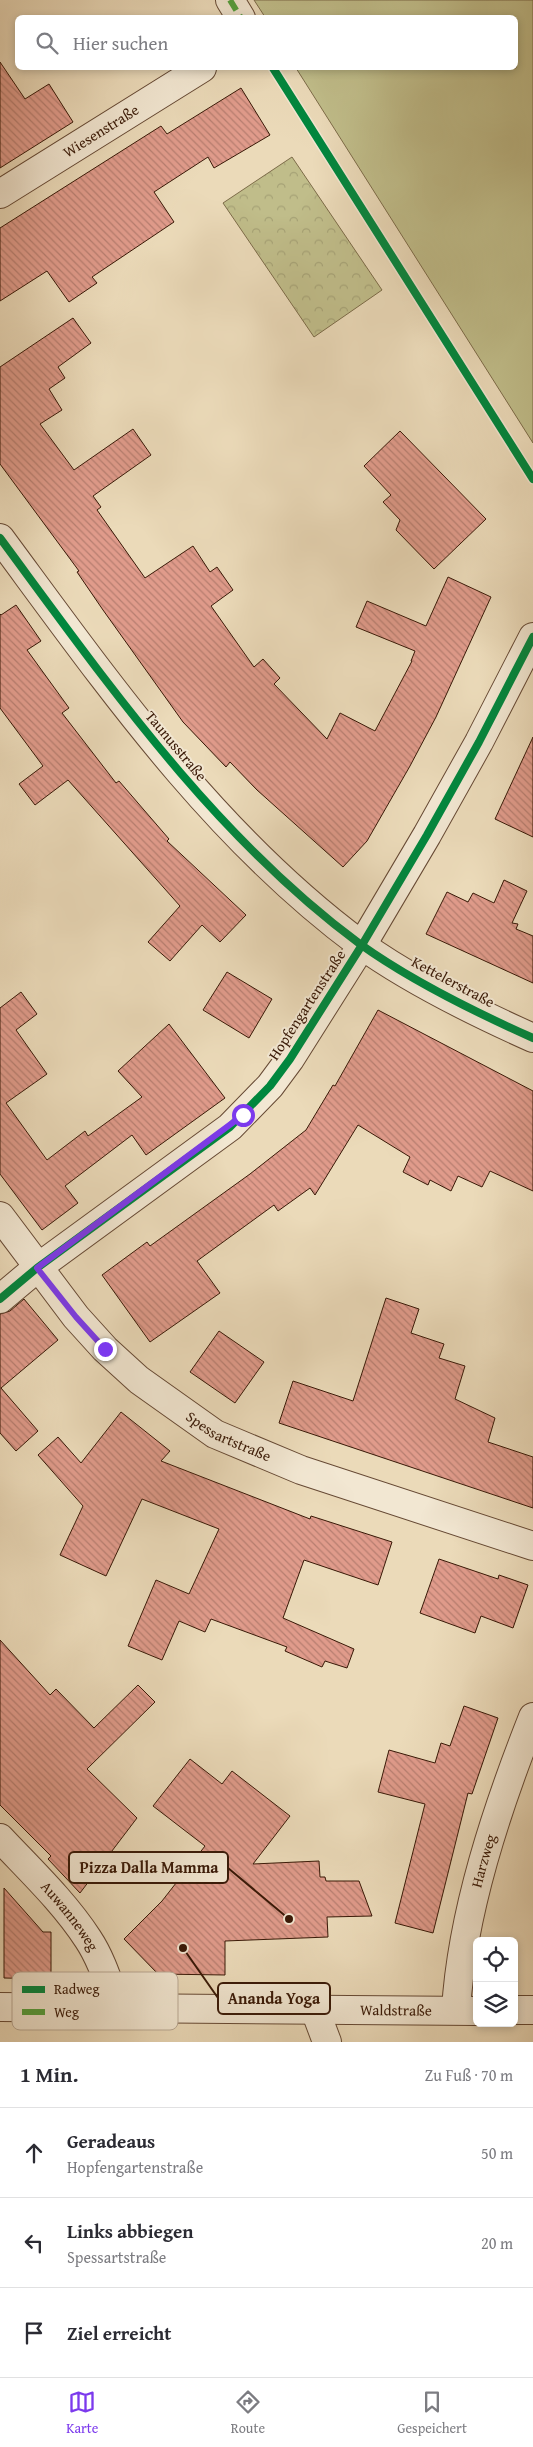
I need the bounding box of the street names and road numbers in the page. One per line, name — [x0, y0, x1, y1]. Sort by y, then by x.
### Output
street label: Wiesenstraße — [59, 99, 143, 162]
street label: Taunusstraße — [141, 706, 212, 785]
street label: Hopfengartenstraße — [263, 945, 350, 1064]
street label: Kettelerstraße — [408, 951, 498, 1012]
street label: Spessartstraße — [182, 1406, 274, 1466]
street label: Harzweg — [466, 1831, 501, 1890]
street label: Auwanneweg — [36, 1876, 104, 1955]
street label: Waldstraße — [360, 1999, 432, 2021]

